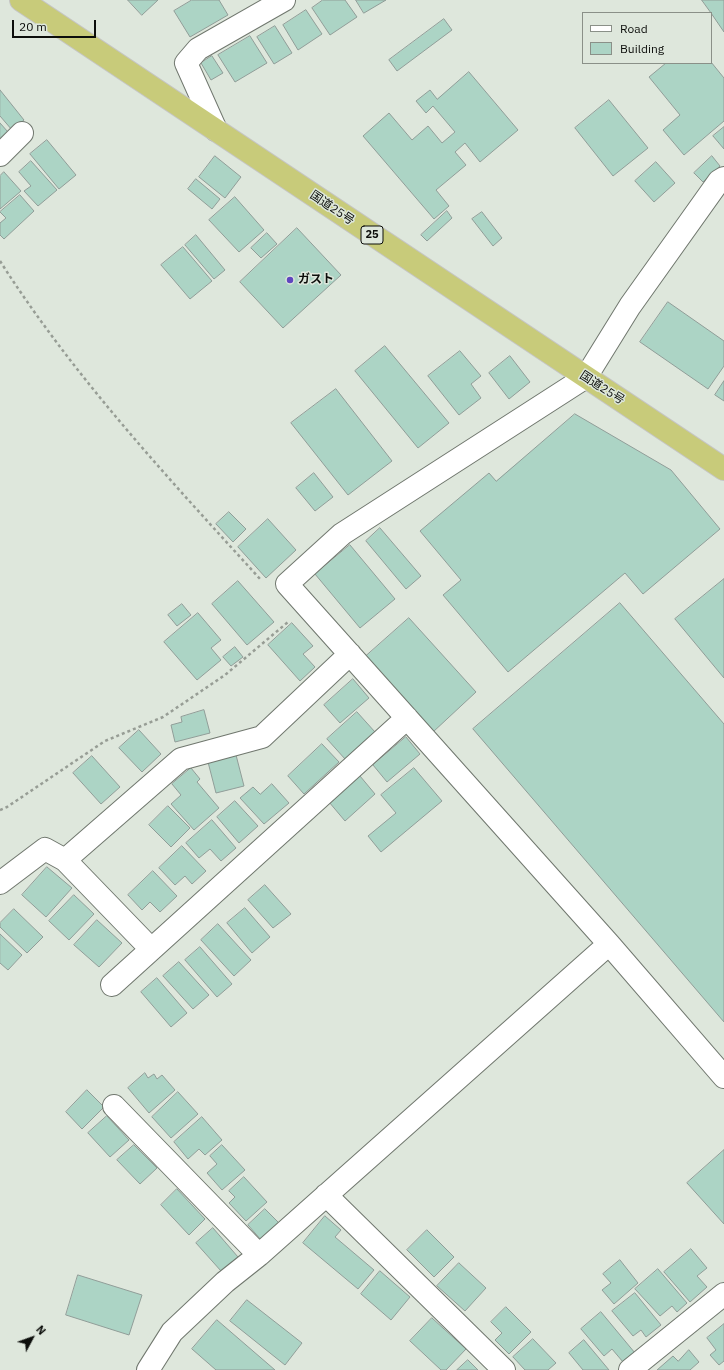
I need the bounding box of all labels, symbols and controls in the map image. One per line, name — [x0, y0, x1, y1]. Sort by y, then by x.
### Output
scale bar — [14, 12, 98, 38]
legend — [582, 12, 712, 64]
text: 20 m — [19, 19, 47, 34]
text: Road — [620, 21, 648, 36]
text: Building — [620, 41, 664, 56]
street label: 国道25号 — [307, 188, 357, 228]
road number: 25 — [361, 226, 383, 244]
place label: ガスト — [298, 273, 334, 287]
marker: ガスト — [285, 275, 295, 285]
street label: 国道25号 — [577, 368, 627, 408]
north arrow — [12, 1318, 52, 1358]
text: N — [33, 1323, 49, 1338]

